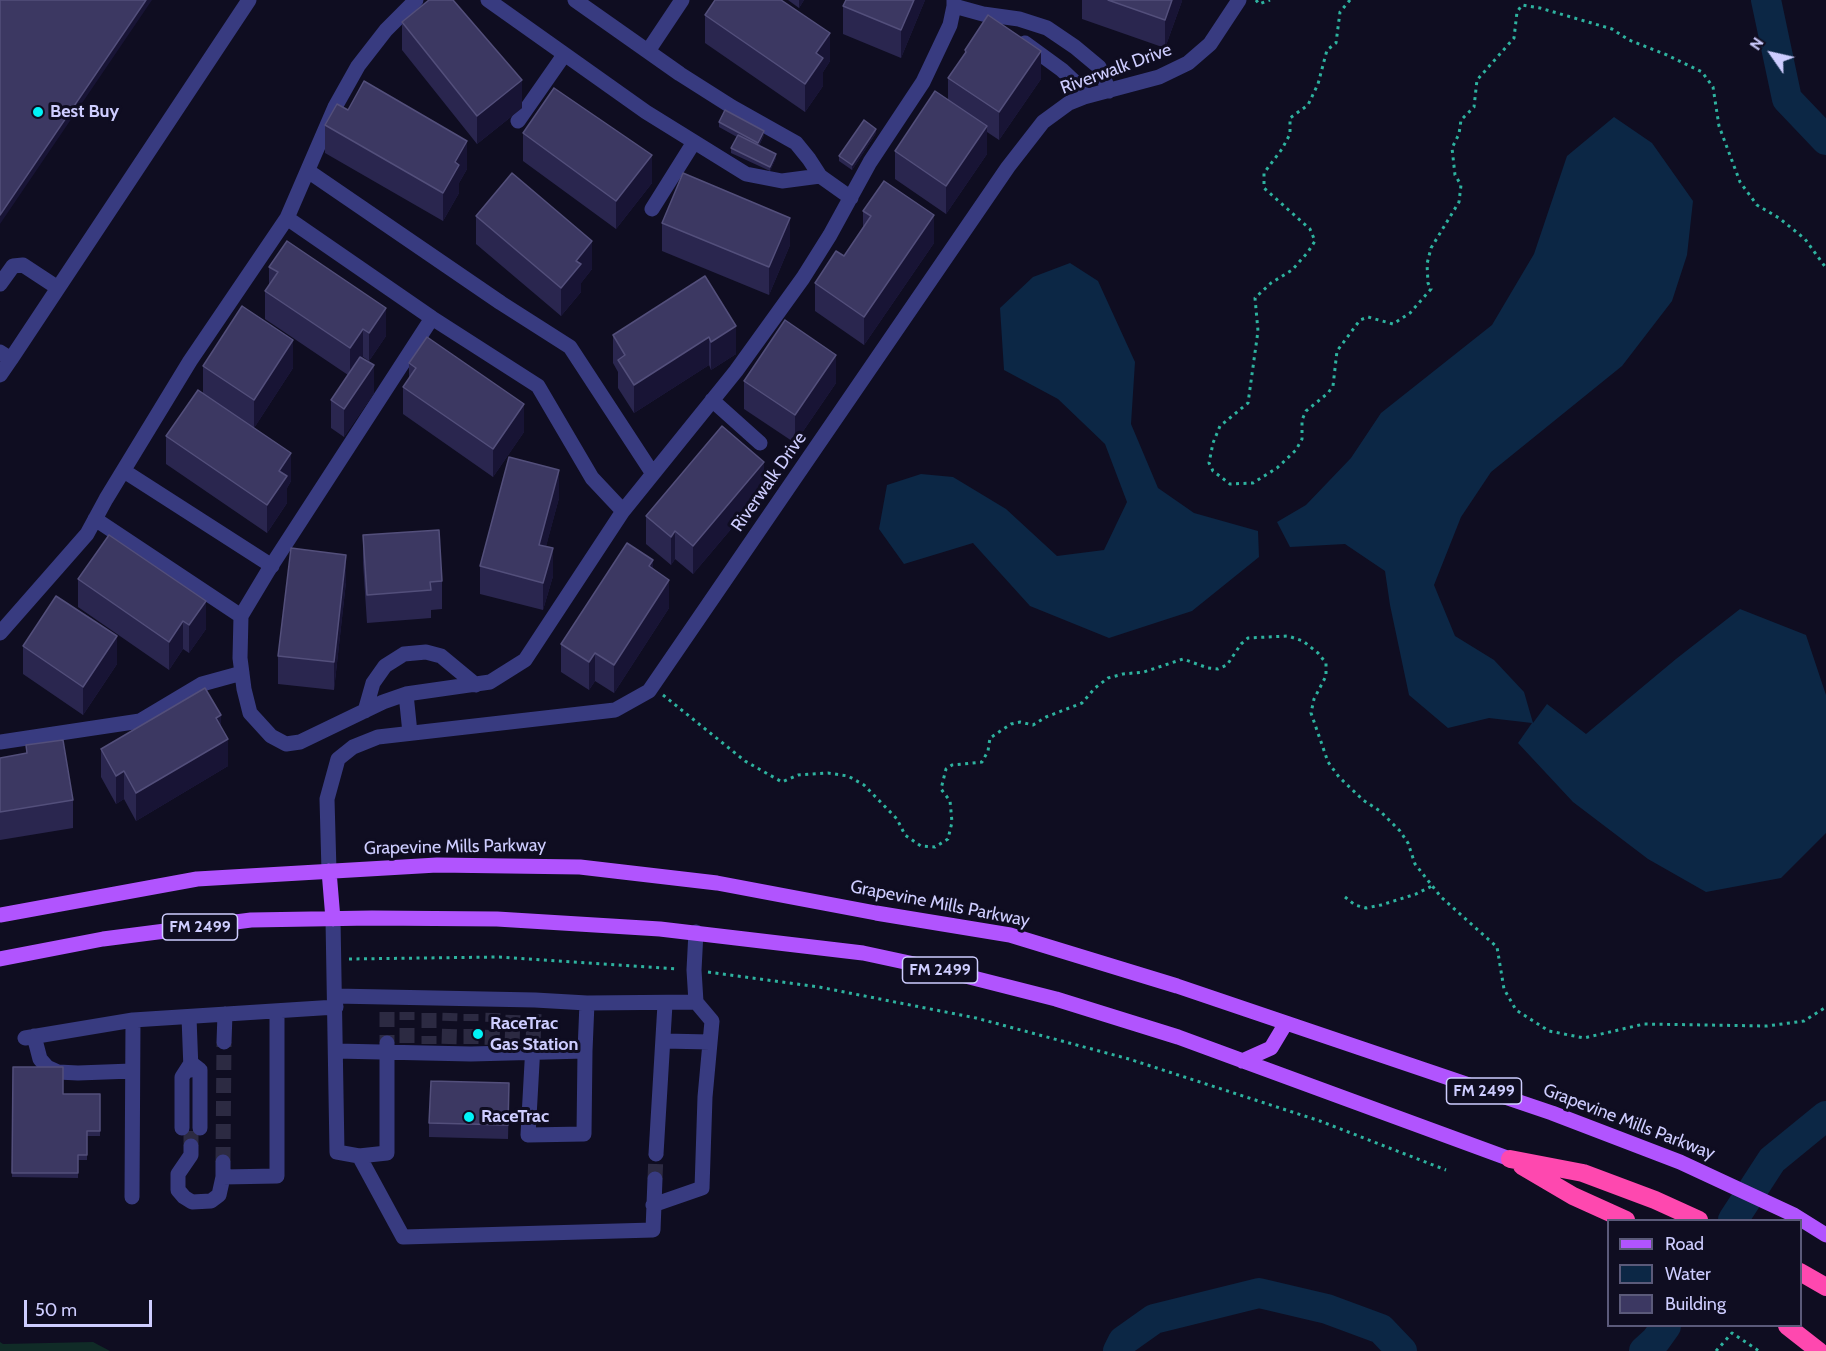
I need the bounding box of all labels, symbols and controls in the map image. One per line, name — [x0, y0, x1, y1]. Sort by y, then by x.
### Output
north arrow — [1742, 24, 1802, 84]
text: N — [1746, 34, 1768, 54]
street label: Riverwalk Drive — [1058, 39, 1174, 99]
place label: Best Buy — [50, 101, 119, 123]
marker: Best Buy — [31, 105, 45, 119]
street label: Riverwalk Drive — [727, 428, 811, 536]
street label: Grapevine Mills Parkway — [364, 835, 546, 859]
street label: Grapevine Mills Parkway — [848, 876, 1032, 932]
road number: FM 2499 — [162, 914, 238, 940]
road number: FM 2499 — [902, 957, 978, 983]
place label: RaceTrac Gas Station — [490, 1013, 579, 1056]
marker: RaceTrac Gas Station — [471, 1027, 485, 1041]
road number: FM 2499 — [1446, 1078, 1522, 1104]
street label: Grapevine Mills Parkway — [1540, 1079, 1718, 1165]
place label: RaceTrac — [481, 1106, 549, 1128]
marker: RaceTrac — [462, 1110, 476, 1124]
legend — [1607, 1219, 1802, 1327]
text: Road — [1665, 1233, 1704, 1255]
text: Water — [1665, 1263, 1711, 1285]
scale bar — [27, 1288, 154, 1326]
text: Building — [1665, 1293, 1726, 1315]
text: 50 m — [35, 1299, 77, 1321]

